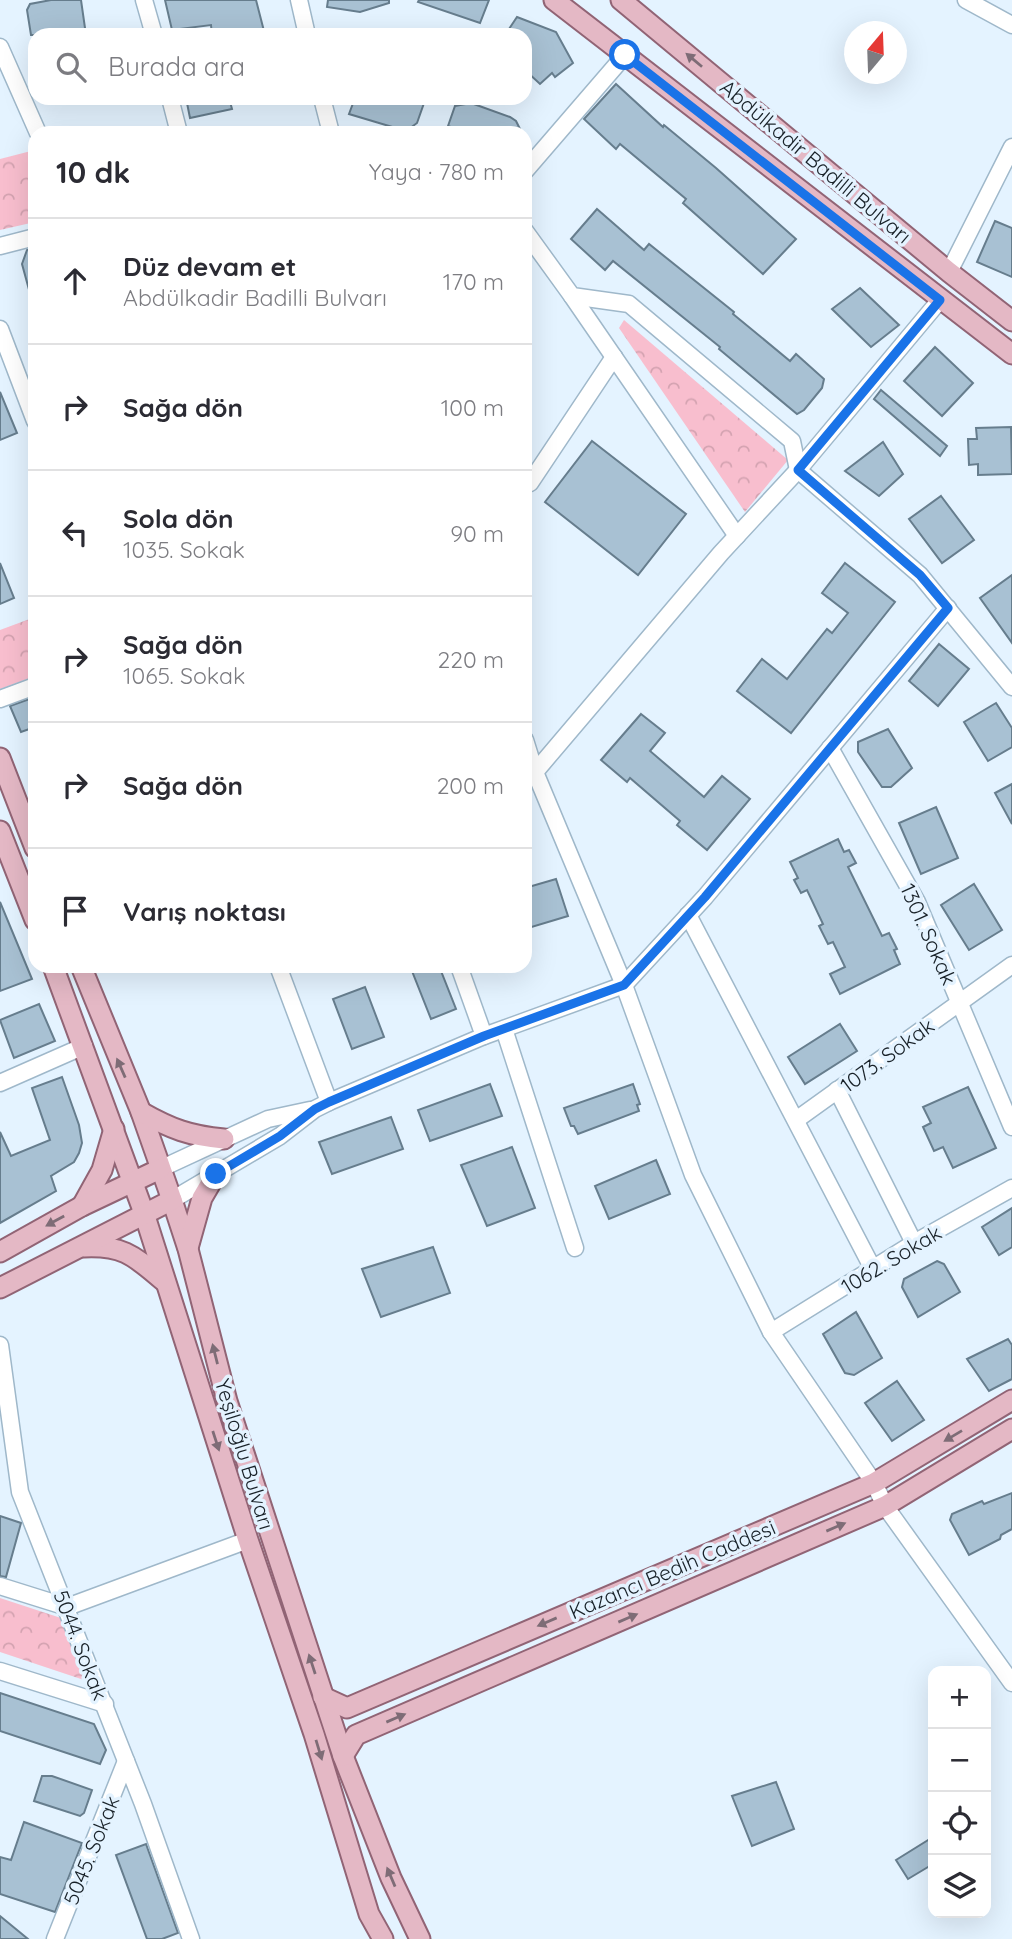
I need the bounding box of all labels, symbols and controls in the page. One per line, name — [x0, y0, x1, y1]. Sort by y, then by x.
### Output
north arrow — [844, 21, 907, 84]
search box — [28, 28, 532, 105]
route start — [609, 39, 640, 70]
icon: search — [52, 48, 90, 86]
text: Burada ara — [108, 50, 245, 83]
one-way arrow — [685, 53, 702, 68]
street label: Abdülkadir Badilli Bulvarı — [715, 74, 917, 248]
text: 10 dk — [56, 153, 130, 191]
text: Yaya · 780 m — [369, 157, 504, 186]
text: Düz devam et — [123, 250, 296, 283]
icon: ahead — [56, 262, 94, 300]
text: 170 m — [443, 267, 504, 296]
text: Abdülkadir Badilli Bulvarı — [123, 283, 387, 312]
icon: right — [56, 388, 94, 426]
text: Sağa dön — [123, 391, 243, 424]
text: 100 m — [441, 393, 504, 422]
text: Sola dön — [123, 502, 233, 535]
icon: left — [56, 514, 94, 552]
text: 90 m — [450, 519, 504, 548]
text: 1035. Sokak — [123, 535, 245, 564]
text: Sağa dön — [123, 628, 243, 661]
icon: right — [56, 640, 94, 678]
text: 220 m — [438, 645, 504, 674]
text: 1065. Sokak — [123, 661, 245, 690]
icon: right — [56, 766, 94, 804]
text: Sağa dön — [123, 769, 243, 802]
text: 200 m — [437, 771, 504, 800]
street label: 1301. Sokak — [895, 879, 963, 989]
icon: arrive — [56, 892, 94, 930]
text: Varış noktası — [123, 895, 286, 928]
street label: 1073. Sokak — [835, 1012, 939, 1098]
one-way arrow — [115, 1058, 127, 1078]
route end — [200, 1158, 231, 1189]
one-way arrow — [46, 1215, 65, 1227]
street label: 1062. Sokak — [836, 1219, 946, 1299]
one-way arrow — [209, 1342, 220, 1364]
street label: Yeşiloğlu Bulvarı — [210, 1376, 280, 1532]
one-way arrow — [944, 1429, 963, 1442]
one-way arrow — [212, 1431, 222, 1452]
street label: Kazancı Bedih Caddesi — [565, 1514, 779, 1624]
one-way arrow — [826, 1521, 847, 1532]
street label: 5044. Sokak — [48, 1587, 114, 1703]
one-way arrow — [617, 1612, 638, 1623]
one-way arrow — [537, 1616, 557, 1628]
one-way arrow — [306, 1654, 317, 1675]
map controls — [928, 1666, 991, 1918]
button: + — [928, 1666, 991, 1729]
one-way arrow — [386, 1712, 407, 1723]
button: − — [928, 1729, 991, 1792]
one-way arrow — [315, 1740, 325, 1761]
street label: 5045. Sokak — [57, 1792, 125, 1908]
button: locate — [928, 1792, 991, 1855]
button: layers — [928, 1855, 991, 1918]
one-way arrow — [385, 1867, 396, 1888]

